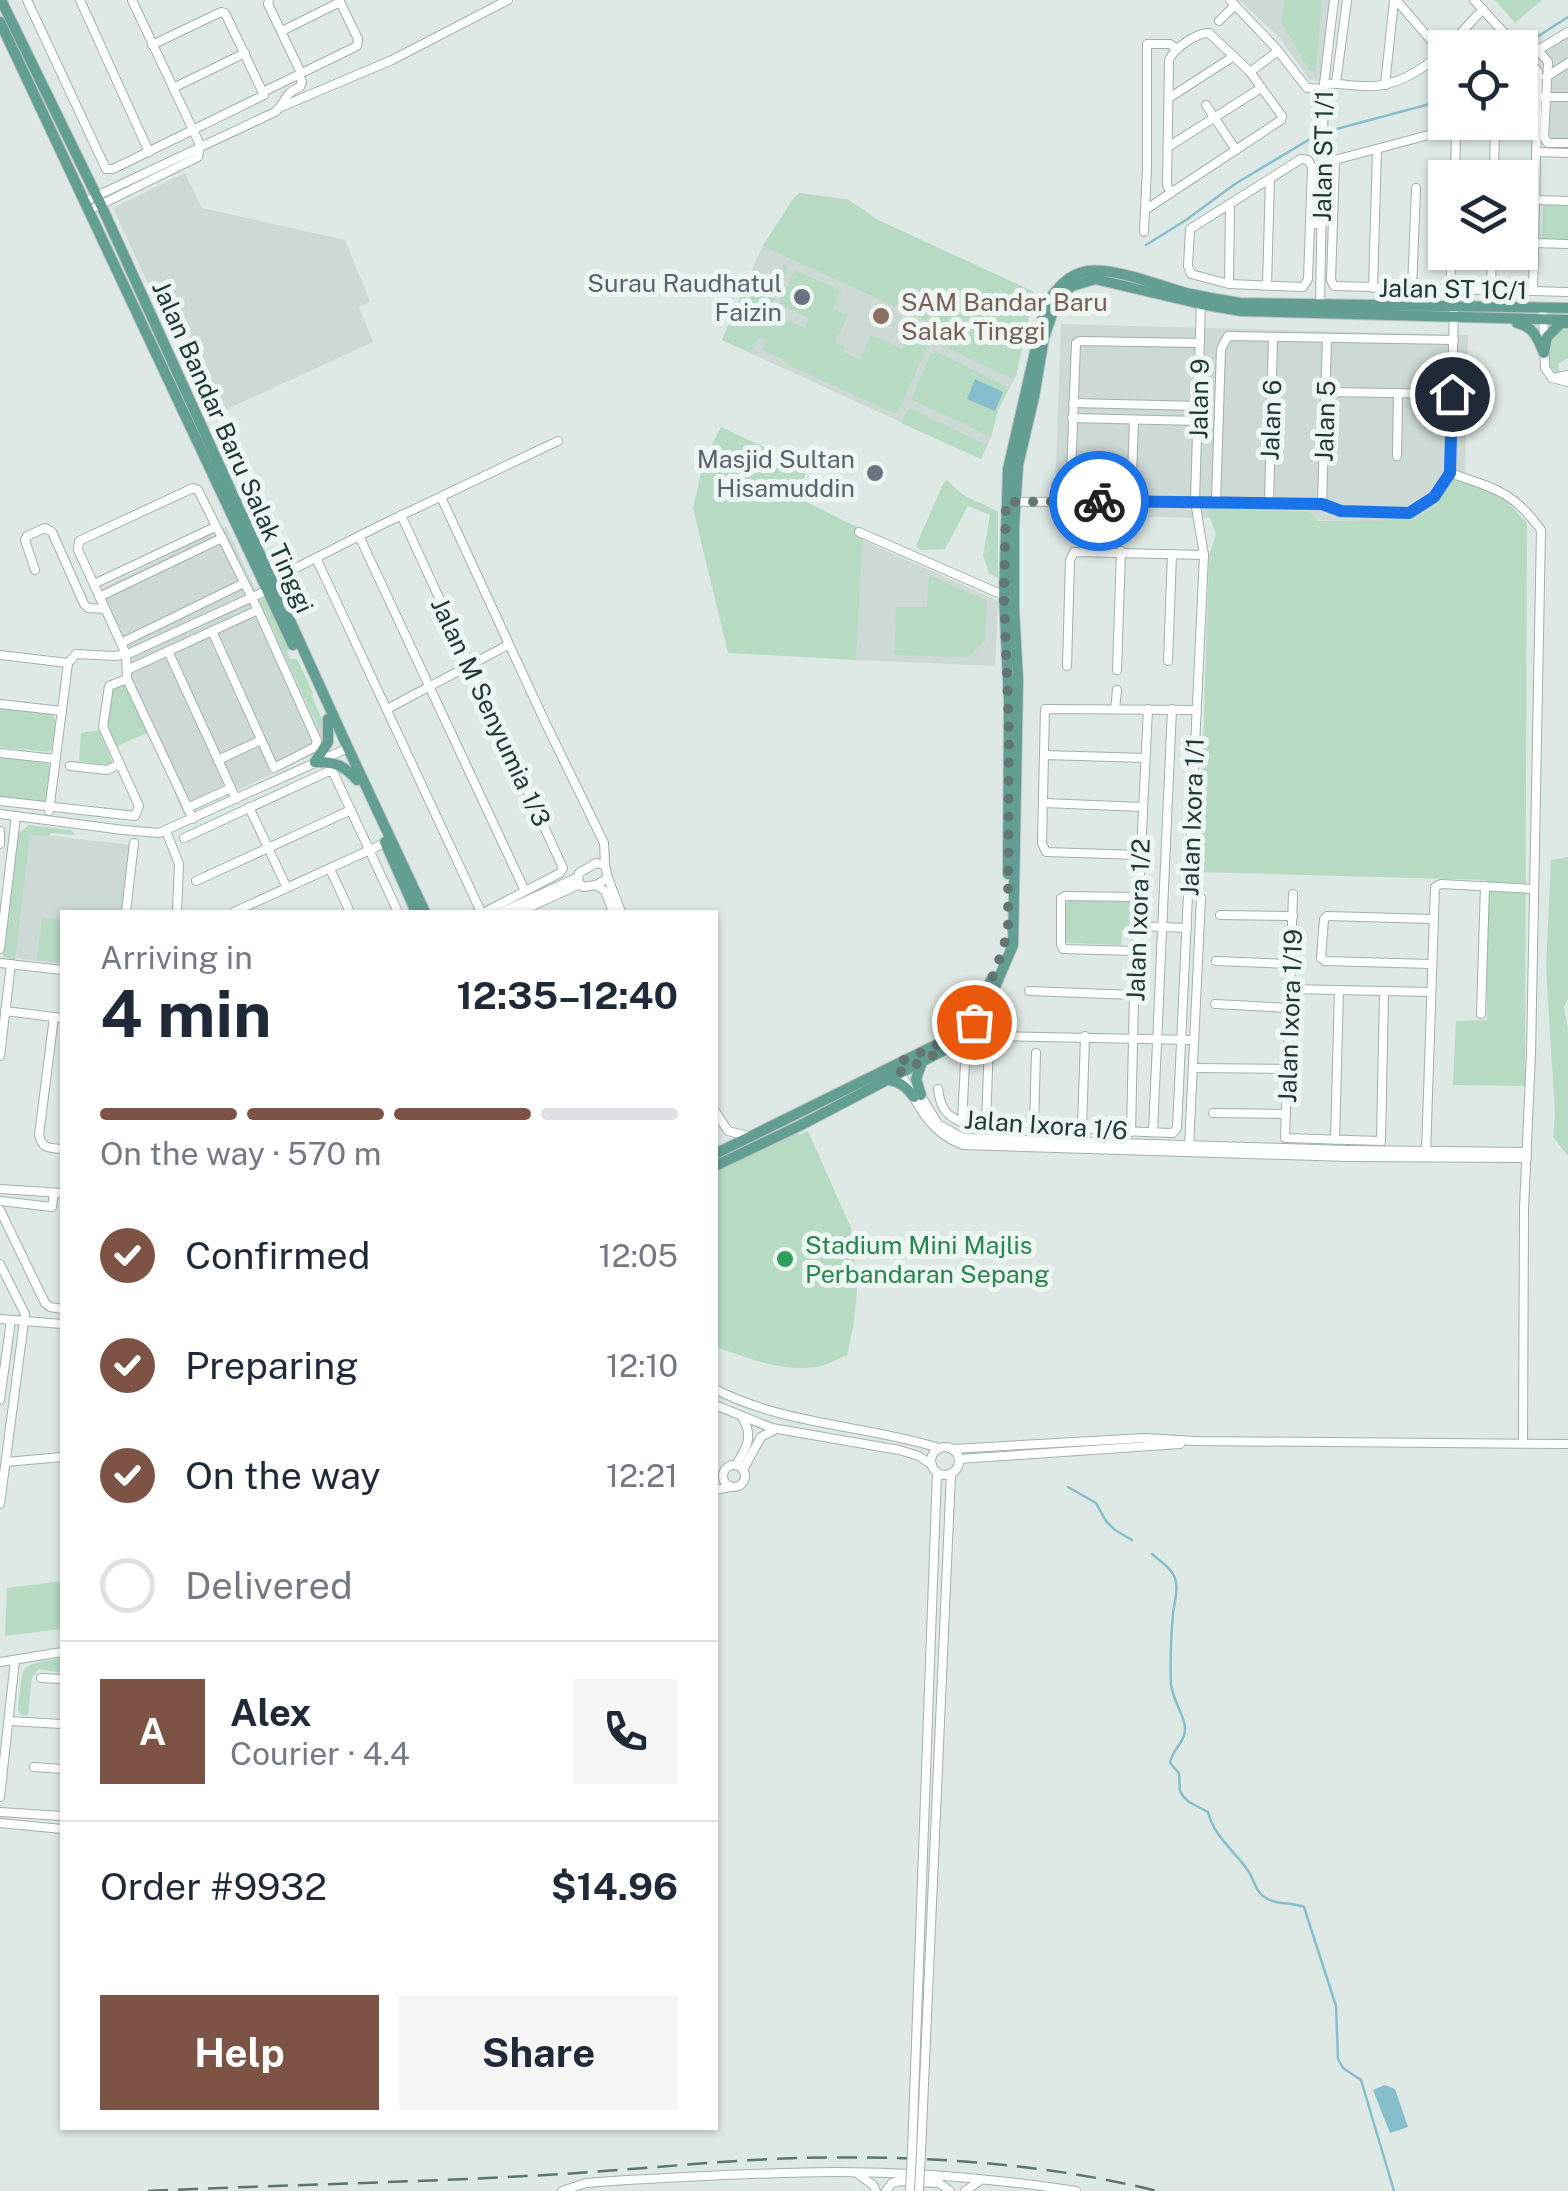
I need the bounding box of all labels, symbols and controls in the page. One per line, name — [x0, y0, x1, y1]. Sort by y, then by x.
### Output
map controls — [1428, 30, 1538, 270]
button: locate — [1428, 30, 1538, 140]
street label: Jalan ST 1/1 — [1307, 90, 1339, 222]
button: layers — [1428, 160, 1538, 270]
place label: Surau Raudhatul Faizin — [587, 268, 782, 327]
street label: Jalan ST 1C/1 — [1378, 273, 1528, 305]
street label: Jalan Bandar Baru Salak Tinggi — [146, 276, 320, 618]
marker: Surau Raudhatul Faizin — [791, 286, 813, 308]
place label: SAM Bandar Baru Salak Tinggi — [901, 287, 1108, 346]
marker: SAM Bandar Baru Salak Tinggi — [870, 305, 892, 327]
pin — [1410, 352, 1495, 437]
street label: Jalan 9 — [1183, 358, 1215, 440]
icon: home — [1425, 367, 1480, 422]
street label: Jalan 6 — [1255, 379, 1287, 461]
street label: Jalan 5 — [1309, 380, 1341, 462]
place label: Masjid Sultan Hisamuddin — [697, 444, 855, 503]
courier — [1049, 451, 1149, 551]
marker: Masjid Sultan Hisamuddin — [864, 462, 886, 484]
icon: bike — [1072, 474, 1127, 529]
street label: Jalan M Senyumia 1/3 — [425, 593, 557, 831]
street label: Jalan Ixora 1/1 — [1174, 737, 1210, 897]
street label: Jalan Ixora 1/2 — [1120, 838, 1156, 1002]
street label: Jalan Ixora 1/19 — [1272, 928, 1308, 1104]
text: Arriving in — [100, 939, 253, 976]
text: 12:35–12:40 — [457, 973, 678, 1018]
text: 4 min — [100, 975, 272, 1052]
pin — [932, 980, 1017, 1065]
icon: bag — [947, 995, 1002, 1050]
street label: Jalan Ixora 1/6 — [963, 1104, 1129, 1146]
text: On the way · 570 m — [100, 1135, 381, 1172]
icon: check — [100, 1228, 155, 1283]
place label: Stadium Mini Majlis Perbandaran Sepang — [805, 1230, 1049, 1289]
text: Confirmed — [185, 1233, 370, 1278]
text: 12:05 — [599, 1237, 678, 1274]
marker: Stadium Mini Majlis Perbandaran Sepang — [774, 1248, 796, 1270]
icon: check — [100, 1338, 155, 1393]
text: Preparing — [185, 1343, 359, 1388]
text: 12:10 — [606, 1347, 678, 1384]
icon: check — [100, 1448, 155, 1503]
text: On the way — [185, 1453, 381, 1498]
text: 12:21 — [606, 1457, 678, 1494]
text: Delivered — [185, 1563, 353, 1608]
button: phone — [573, 1679, 678, 1784]
text: Alex — [230, 1690, 312, 1735]
text: A — [139, 1709, 166, 1754]
text: Courier · 4.4 — [230, 1735, 410, 1772]
text: Order #9932 — [100, 1864, 327, 1909]
text: $14.96 — [551, 1864, 678, 1909]
button: Help — [100, 1995, 379, 2110]
button: Share — [399, 1995, 678, 2110]

